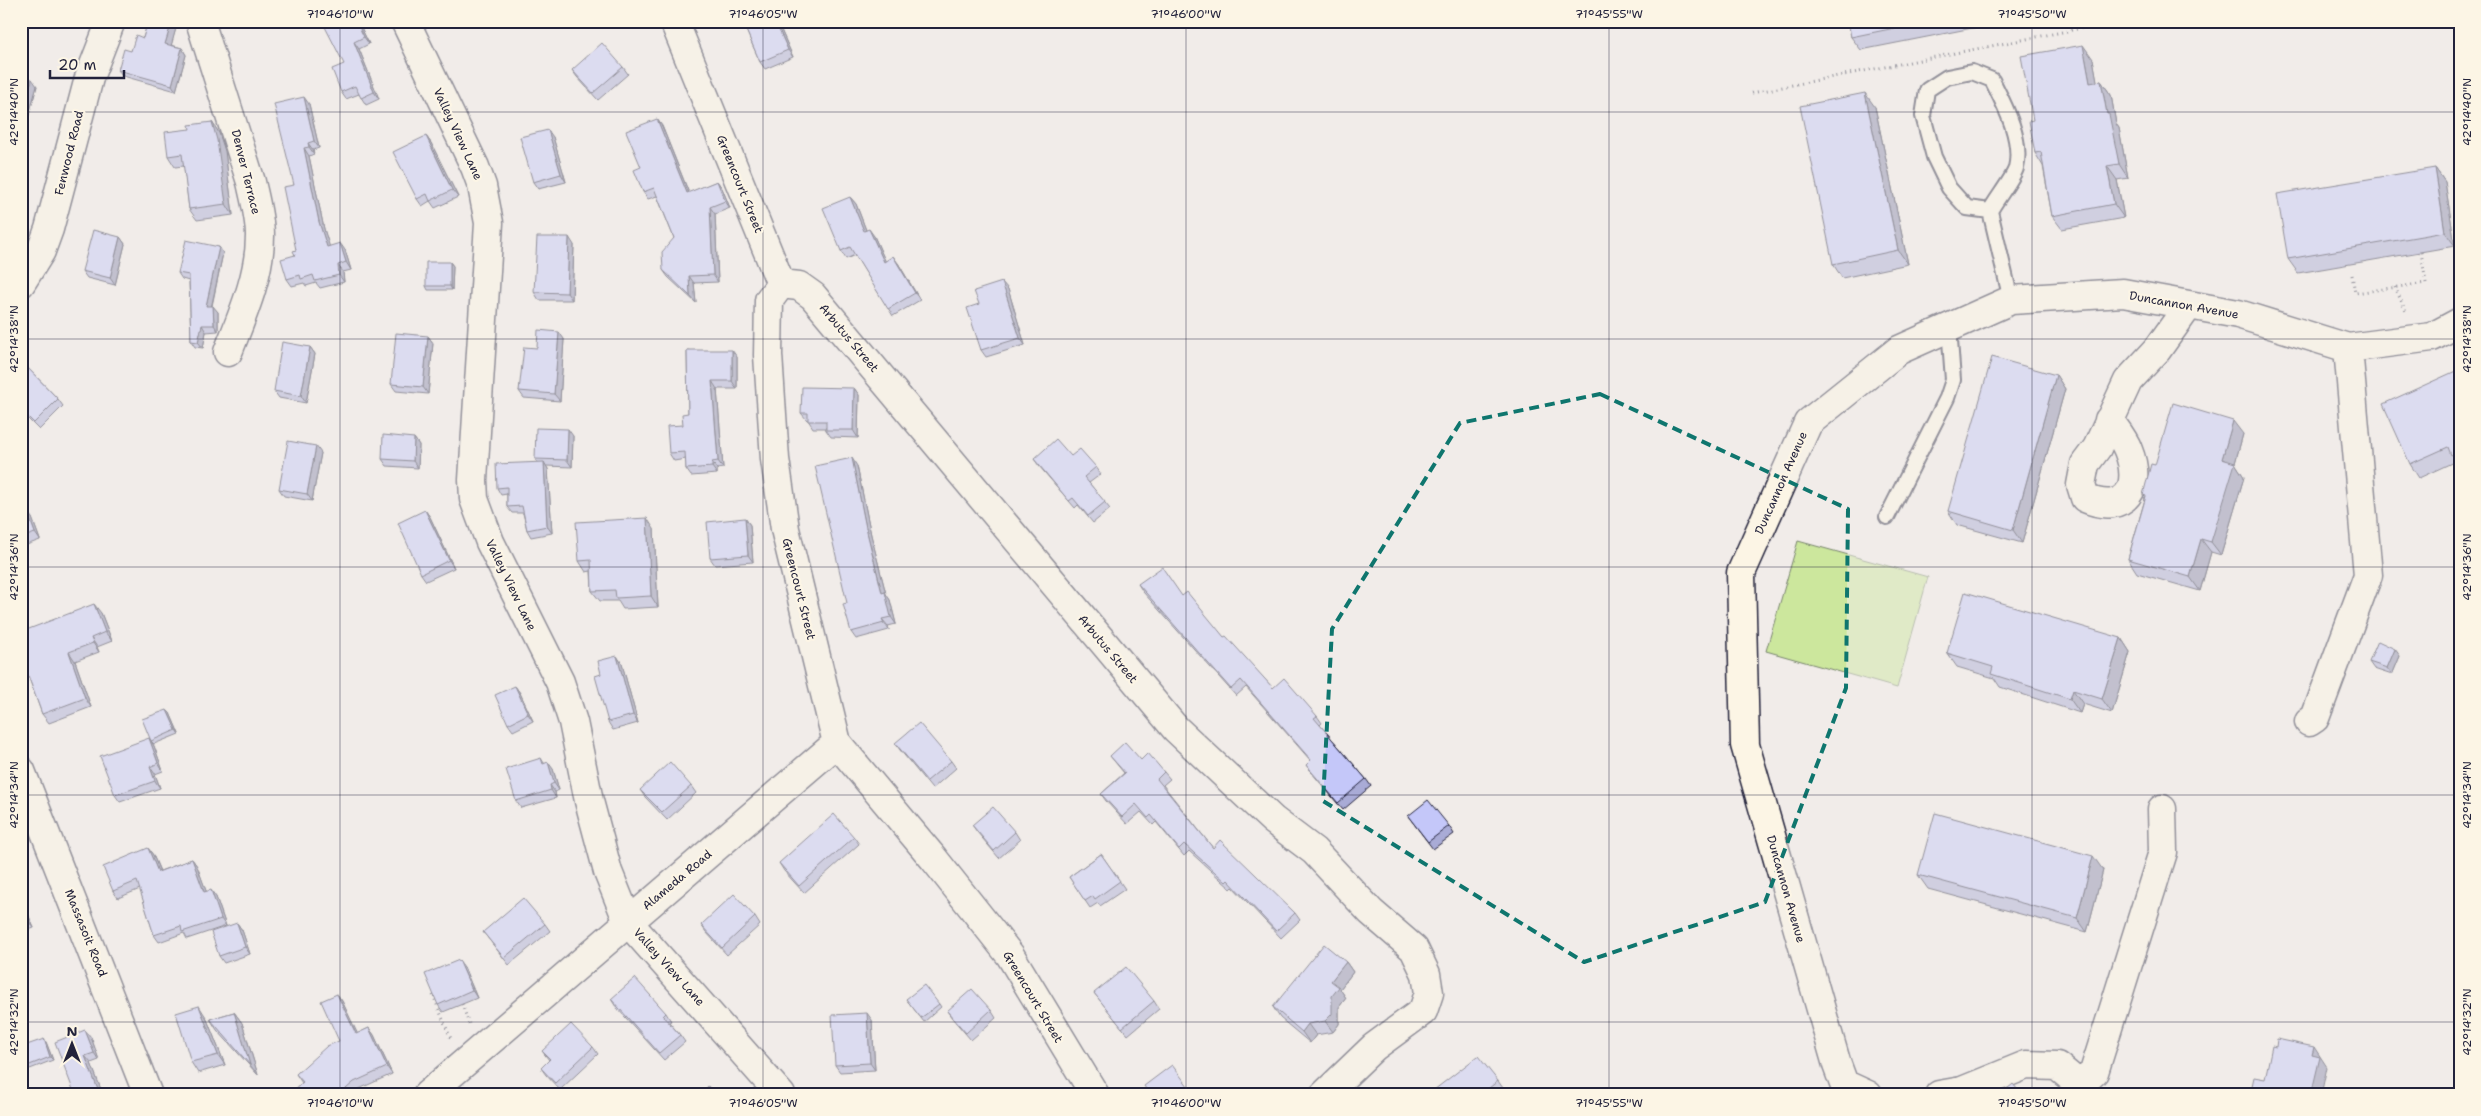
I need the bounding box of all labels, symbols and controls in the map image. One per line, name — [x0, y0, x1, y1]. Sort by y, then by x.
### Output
text: 71°46'10"W — [306, 6, 374, 22]
text: 71°46'05"W — [728, 6, 798, 22]
text: 71°46'00"W — [1151, 6, 1221, 22]
text: 71°45'55"W — [1575, 6, 1643, 22]
text: 71°45'50"W — [1997, 6, 2067, 22]
scale bar — [50, 48, 124, 80]
text: 20 m — [58, 55, 97, 75]
text: 42°14'40"N — [6, 78, 22, 146]
text: 42°14'40"N — [2459, 78, 2475, 146]
street label: Valley View Lane — [430, 85, 486, 183]
street label: Fenwood Road — [51, 109, 87, 197]
street label: Denver Terrace — [228, 128, 264, 216]
street label: Greencourt Street — [713, 133, 767, 235]
street label: Duncannon Avenue — [2128, 287, 2240, 323]
street label: Arbutus Street — [816, 300, 882, 376]
text: 42°14'38"N — [6, 305, 22, 373]
text: 42°14'38"N — [2459, 305, 2475, 373]
street label: Duncannon Avenue — [1751, 429, 1811, 537]
text: 42°14'36"N — [6, 533, 22, 601]
text: 42°14'36"N — [2459, 533, 2475, 601]
street label: Greencourt Street — [779, 536, 819, 642]
street label: Valley View Lane — [482, 537, 540, 633]
street label: Arbutus Street — [1075, 611, 1141, 687]
text: 42°14'34"N — [6, 761, 22, 829]
text: 42°14'34"N — [2459, 761, 2475, 829]
street label: Duncannon Avenue — [1763, 833, 1809, 945]
street label: Alameda Road — [639, 846, 715, 914]
street label: Massasoit Road — [61, 887, 111, 980]
street label: Valley View Lane — [630, 925, 708, 1010]
street label: Greencourt Street — [999, 948, 1067, 1046]
text: 42°14'32"N — [6, 988, 22, 1056]
text: 42°14'32"N — [2459, 988, 2475, 1056]
north arrow — [48, 1018, 98, 1068]
text: N — [66, 1022, 78, 1040]
text: 71°46'10"W — [306, 1095, 374, 1111]
text: 71°46'05"W — [728, 1095, 798, 1111]
text: 71°46'00"W — [1151, 1095, 1221, 1111]
text: 71°45'55"W — [1575, 1095, 1643, 1111]
text: 71°45'50"W — [1997, 1095, 2067, 1111]

